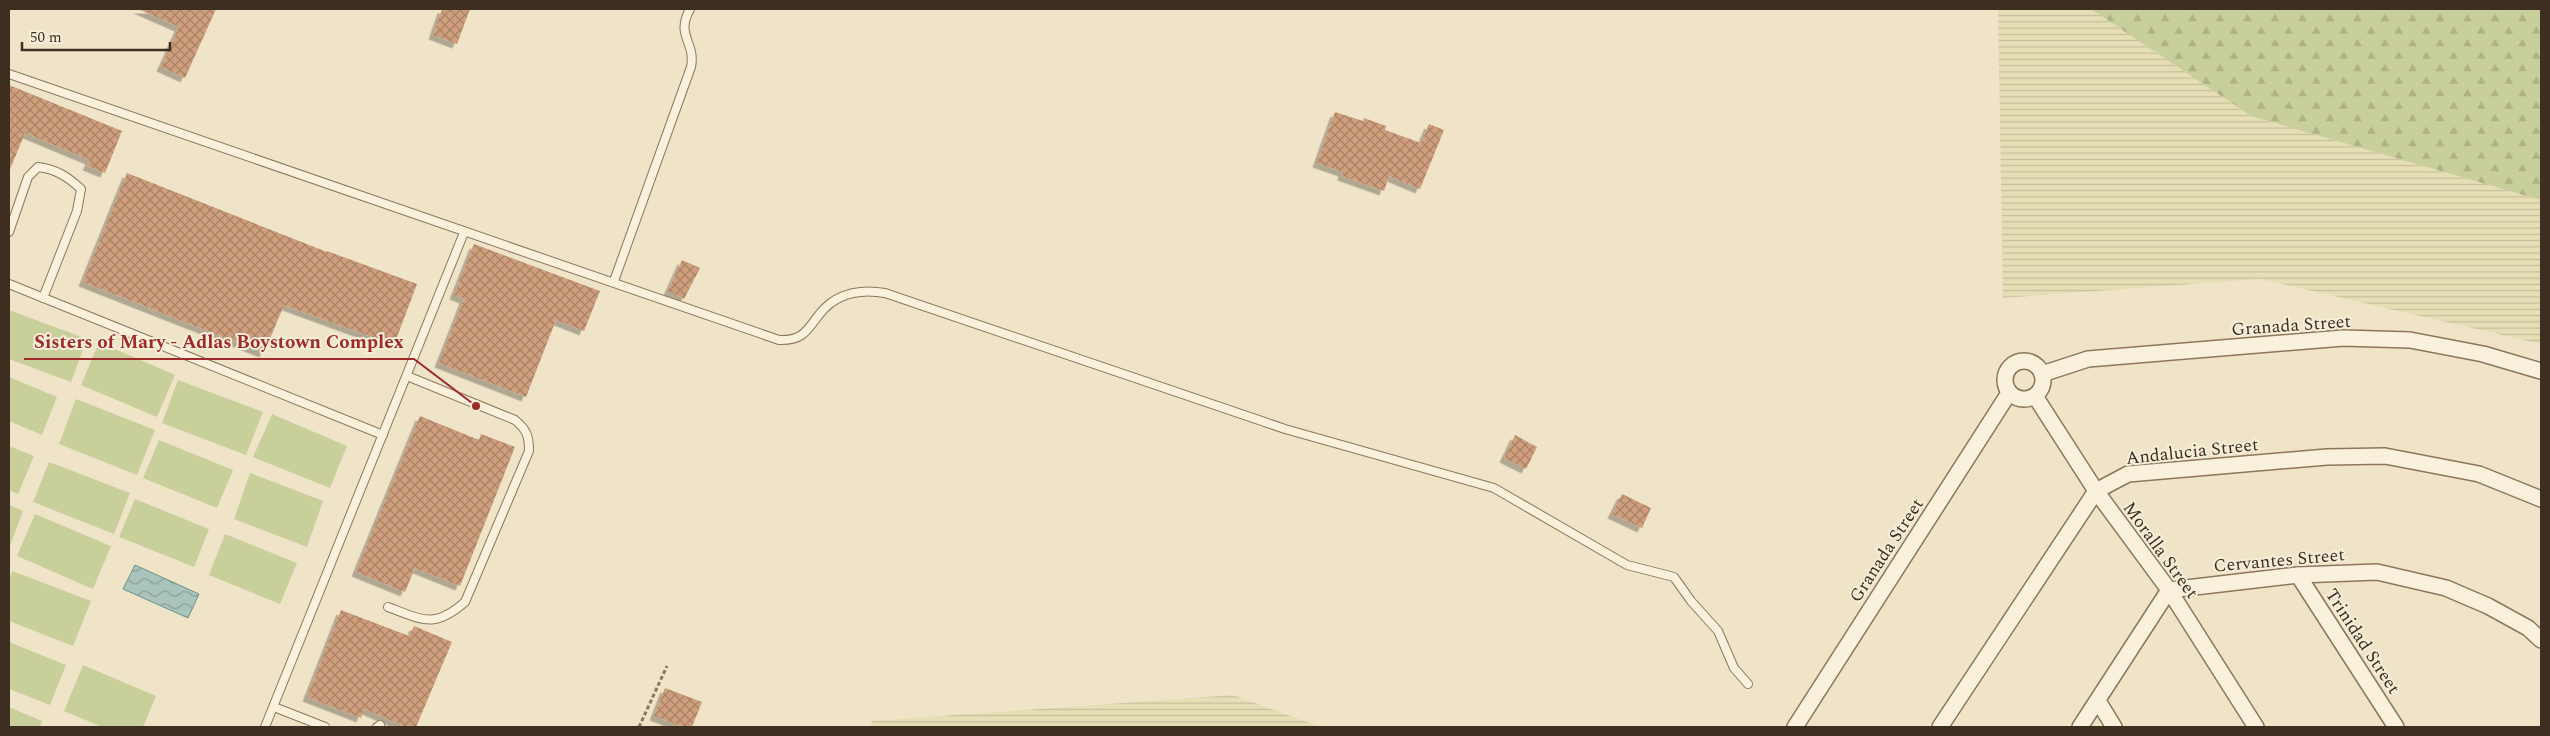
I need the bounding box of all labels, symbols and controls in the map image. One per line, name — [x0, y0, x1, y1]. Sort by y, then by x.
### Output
scale bar — [22, 20, 170, 52]
text: 50 m — [30, 26, 62, 49]
street label: Granada Street — [2230, 308, 2352, 343]
callout: Sisters of Mary - Adlas Boystown Complex — [24, 325, 414, 359]
text: Sisters of Mary - Adlas Boystown Complex — [34, 328, 404, 357]
street label: Andalucia Street — [2125, 431, 2260, 472]
street label: Granada Street — [1842, 493, 1930, 608]
street label: Moralla Street — [2116, 496, 2205, 604]
street label: Cervantes Street — [2212, 541, 2346, 580]
street label: Trinidad Street — [2318, 583, 2407, 699]

